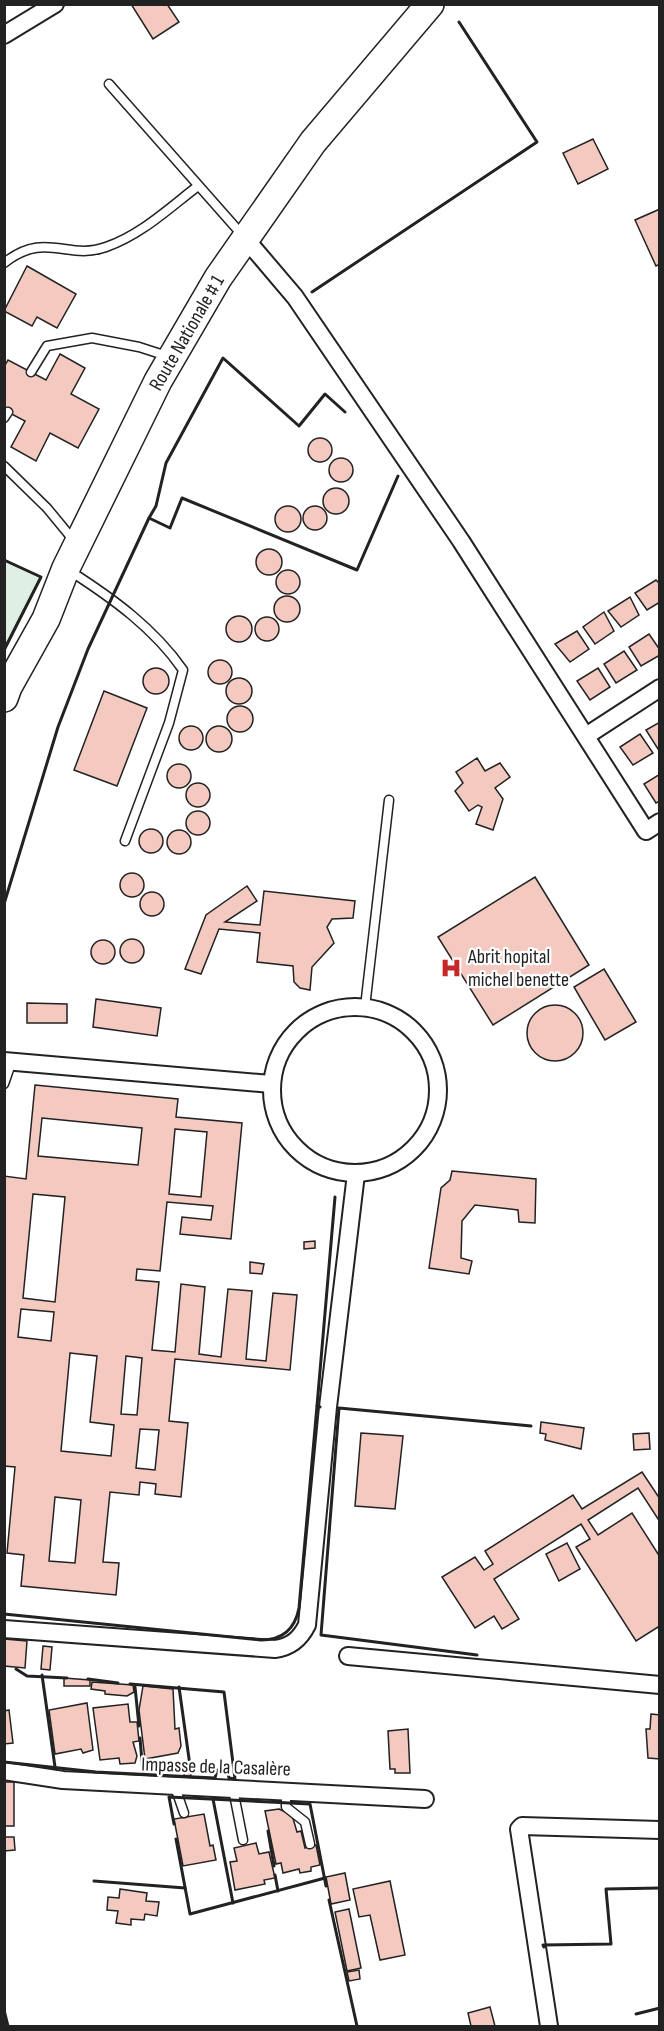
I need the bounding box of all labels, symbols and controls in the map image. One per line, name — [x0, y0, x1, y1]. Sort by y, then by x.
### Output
street label: Route Nationale # 1 — [144, 271, 230, 395]
place label: Abrit hopital michel benette — [467, 945, 569, 992]
hospital icon: Abrit hopital michel benette — [439, 956, 463, 980]
street label: Impasse de la Casalère — [141, 1752, 291, 1782]

